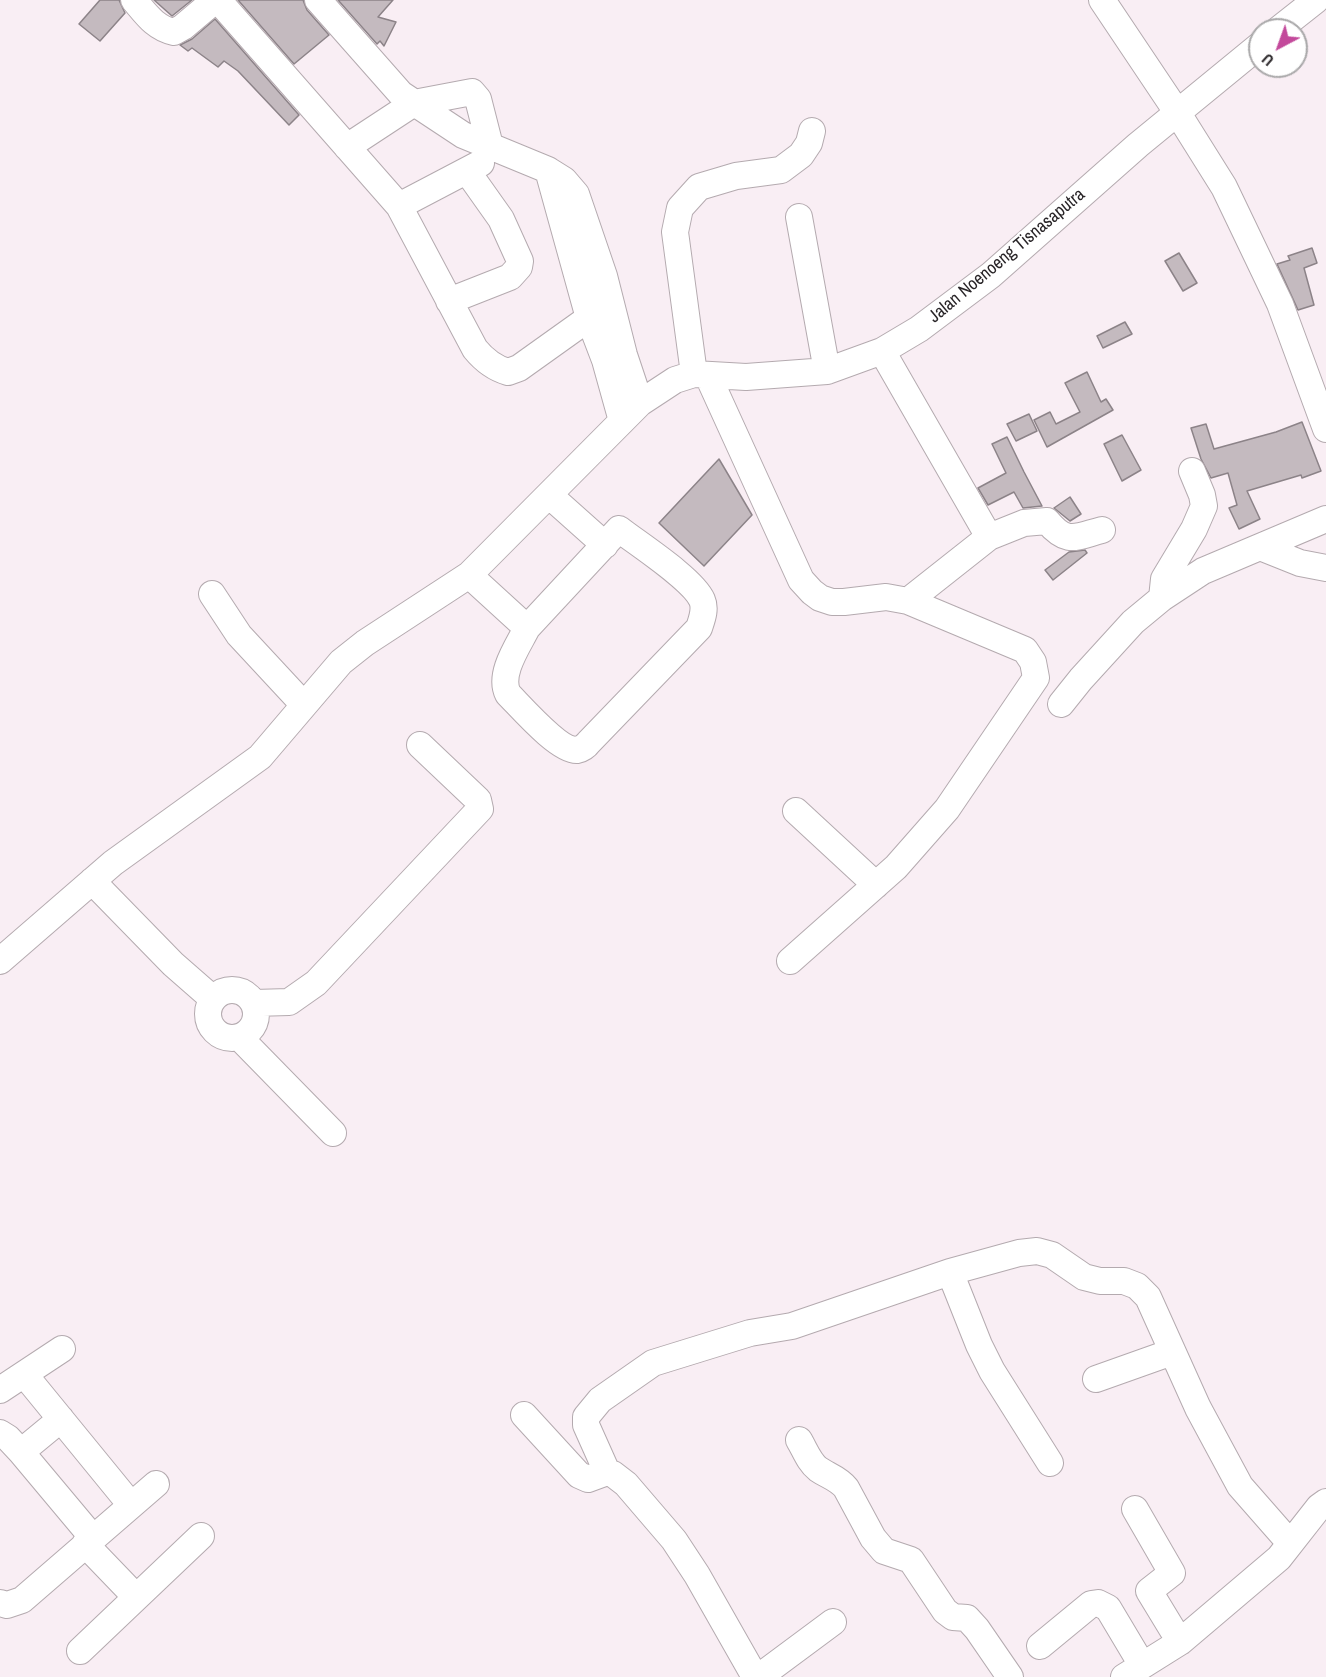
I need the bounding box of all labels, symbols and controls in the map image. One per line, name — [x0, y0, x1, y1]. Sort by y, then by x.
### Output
north arrow — [1248, 18, 1308, 78]
text: U — [1257, 49, 1278, 71]
street label: Jalan Noenoeng Tisnasaputra — [924, 184, 1090, 328]

